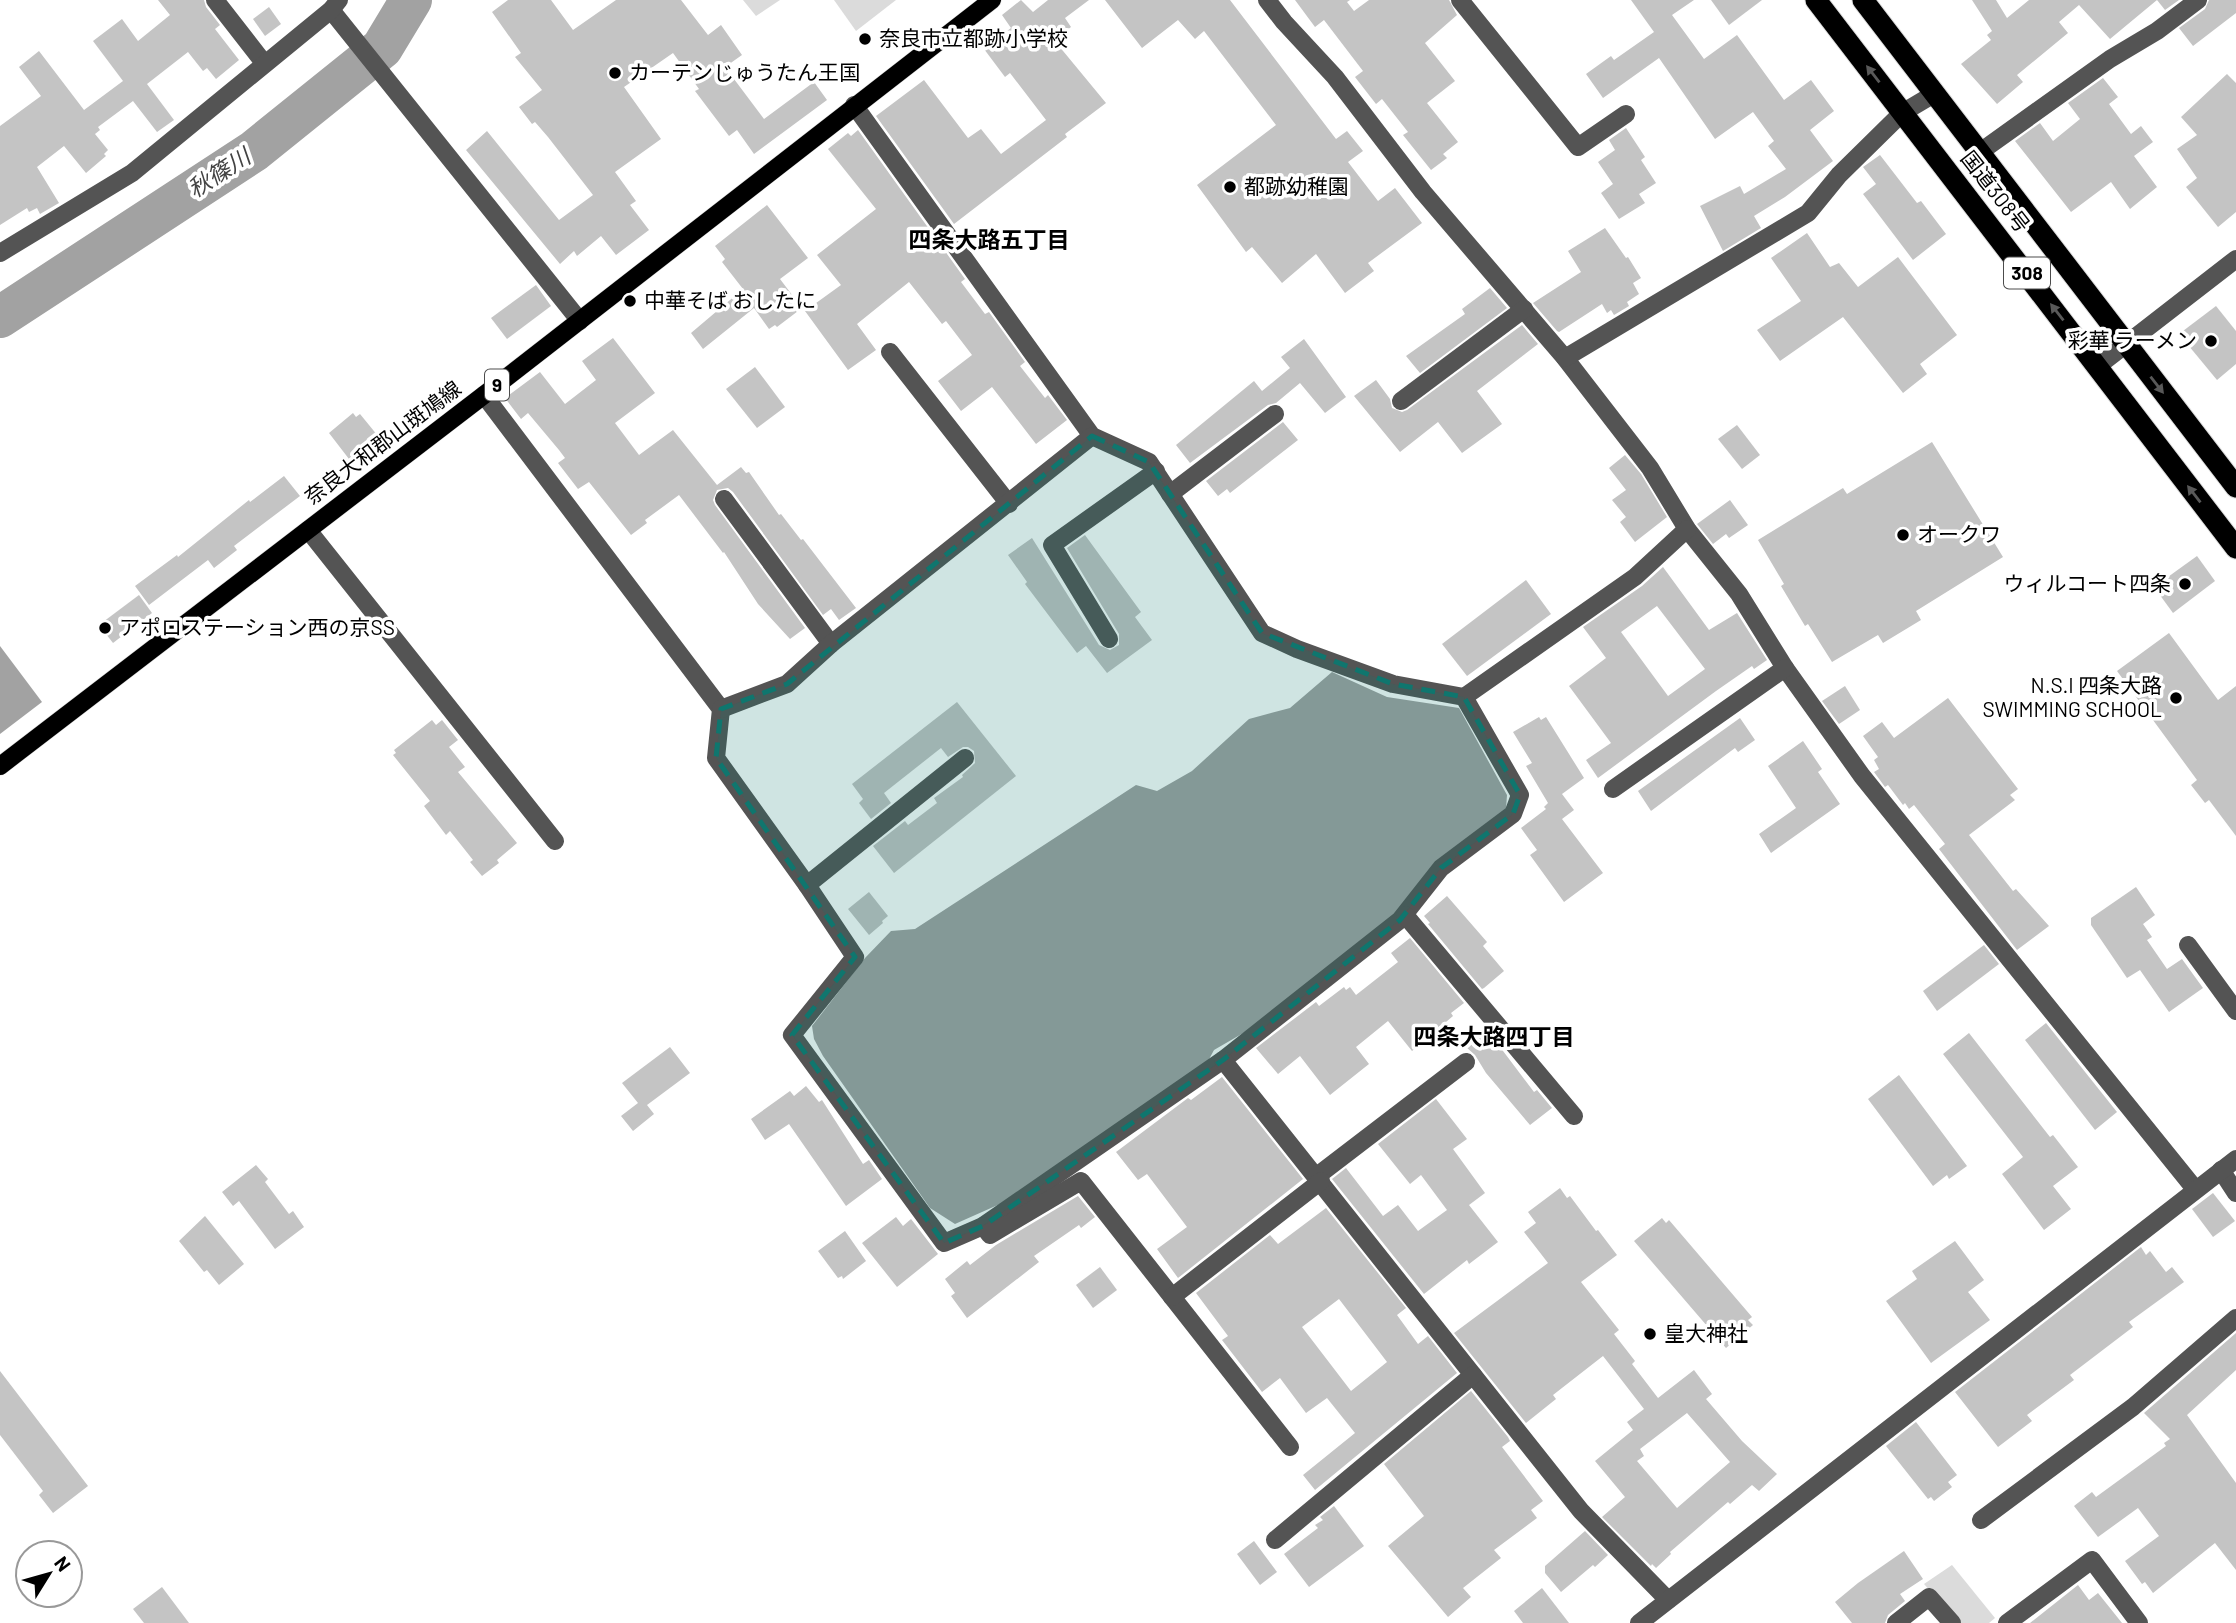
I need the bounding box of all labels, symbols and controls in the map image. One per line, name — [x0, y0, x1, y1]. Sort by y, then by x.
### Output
place label: 奈良市立都跡小学校 — [879, 25, 1068, 50]
marker: 奈良市立都跡小学校 — [857, 31, 873, 47]
place label: カーテンじゅうたん王国 — [629, 59, 860, 84]
marker: カーテンじゅうたん王国 — [607, 65, 623, 81]
one-way arrow — [1865, 66, 1880, 84]
water label: 秋篠川 — [182, 140, 258, 203]
street label: 国道308号 — [1957, 145, 2036, 237]
place label: 都跡幼稚園 — [1244, 173, 1349, 198]
marker: 都跡幼稚園 — [1222, 179, 1238, 195]
district label: 四条大路五丁目 — [909, 225, 1070, 253]
road number: 308 — [2004, 258, 2050, 288]
place label: 中華そば おしたに — [644, 287, 816, 312]
marker: 中華そば おしたに — [622, 293, 638, 309]
one-way arrow — [2049, 304, 2064, 322]
place label: 彩華 ラーメン — [2068, 327, 2197, 352]
marker: 彩華 ラーメン — [2203, 333, 2219, 349]
road number: 9 — [485, 370, 509, 400]
street label: 奈良大和郡山斑鳩線 — [299, 375, 465, 509]
one-way arrow — [2150, 376, 2164, 394]
one-way arrow — [2187, 485, 2202, 503]
place label: オークワ — [1917, 521, 2001, 546]
marker: オークワ — [1895, 527, 1911, 543]
place label: ウィルコート四条 — [2003, 570, 2171, 595]
marker: ウィルコート四条 — [2177, 576, 2193, 592]
place label: アポロステーション西の京SS — [119, 614, 395, 639]
marker: アポロステーション西の京SS — [97, 620, 113, 636]
place label: N.S.I 四条大路 SWIMMING SCHOOL — [1983, 672, 2162, 721]
marker: N.S.I 四条大路 SWIMMING SCHOOL — [2168, 690, 2184, 706]
district label: 四条大路四丁目 — [1414, 1022, 1575, 1050]
place label: 皇大神社 — [1664, 1320, 1748, 1345]
marker: 皇大神社 — [1642, 1326, 1658, 1342]
north arrow — [14, 1539, 84, 1609]
text: N — [50, 1551, 76, 1575]

